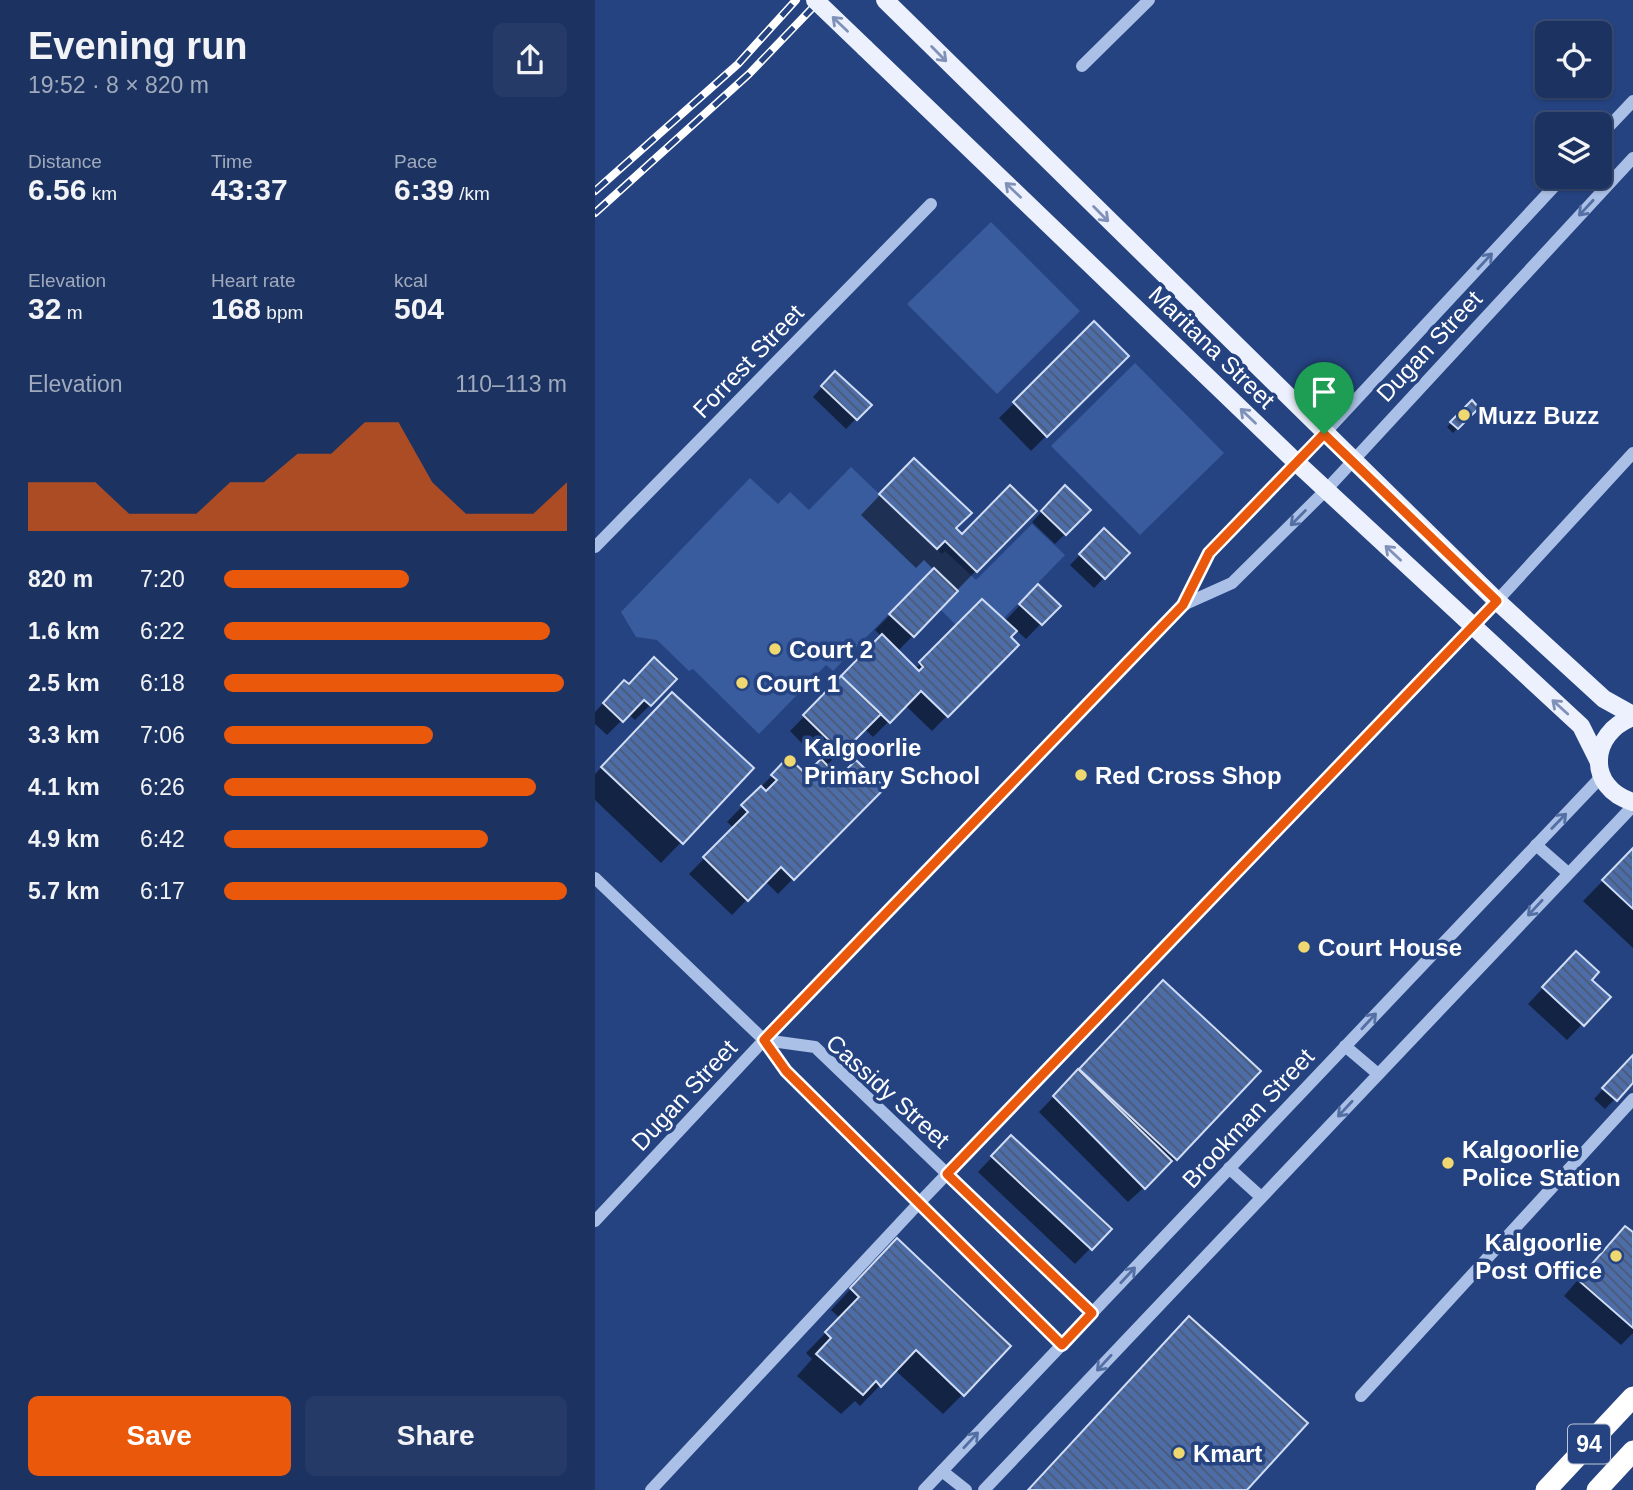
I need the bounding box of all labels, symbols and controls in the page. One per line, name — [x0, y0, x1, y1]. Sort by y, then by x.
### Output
one-way arrow — [832, 16, 849, 33]
map controls — [1535, 21, 1612, 189]
button: locate — [1535, 21, 1612, 98]
button: share — [493, 23, 567, 97]
text: Evening run — [28, 25, 248, 67]
one-way arrow — [930, 45, 947, 62]
text: 19:52 · 8 × 820 m — [28, 72, 209, 98]
button: layers — [1535, 112, 1612, 189]
text: Distance — [28, 151, 102, 172]
text: Time — [211, 151, 253, 172]
text: Pace — [394, 151, 437, 172]
text: 6.56 — [28, 173, 86, 206]
text: 43:37 — [211, 173, 288, 206]
text: 6:39 — [394, 173, 454, 206]
one-way arrow — [1005, 182, 1022, 199]
text: km — [86, 183, 117, 204]
text: /km — [454, 183, 490, 204]
one-way arrow — [1578, 199, 1595, 216]
one-way arrow — [1092, 205, 1109, 222]
one-way arrow — [1476, 253, 1493, 270]
text: Elevation — [28, 270, 106, 291]
text: Heart rate — [211, 270, 295, 291]
text: kcal — [394, 270, 428, 291]
street label: Maritana Street — [1144, 280, 1281, 414]
street label: Dugan Street — [1371, 285, 1487, 407]
text: 32 — [28, 292, 61, 325]
text: 168 — [211, 292, 261, 325]
text: 504 — [394, 292, 444, 325]
street label: Forrest Street — [687, 299, 809, 423]
text: m — [61, 302, 82, 323]
text: bpm — [261, 302, 303, 323]
pin — [1294, 362, 1354, 434]
text: Elevation — [28, 371, 123, 397]
text: 110–113 m — [455, 371, 567, 397]
icon: arrive — [1305, 373, 1343, 411]
place label: Muzz Buzz — [1478, 402, 1599, 429]
marker: Muzz Buzz — [1456, 407, 1472, 423]
one-way arrow — [1240, 408, 1257, 425]
one-way arrow — [1290, 509, 1307, 526]
one-way arrow — [1385, 545, 1402, 562]
text: 820 m — [28, 566, 93, 592]
text: 7:20 — [140, 566, 185, 592]
text: 1.6 km — [28, 618, 100, 644]
text: 6:22 — [140, 618, 185, 644]
place label: Court 2 — [789, 636, 873, 663]
marker: Court 2 — [767, 641, 783, 657]
text: 2.5 km — [28, 670, 100, 696]
text: 6:18 — [140, 670, 185, 696]
place label: Court 1 — [756, 670, 840, 697]
marker: Court 1 — [734, 675, 750, 691]
one-way arrow — [1552, 699, 1569, 716]
text: 3.3 km — [28, 722, 100, 748]
text: 7:06 — [140, 722, 185, 748]
place label: Kalgoorlie Primary School — [804, 734, 980, 789]
marker: Kalgoorlie Primary School — [782, 753, 798, 769]
place label: Red Cross Shop — [1095, 762, 1282, 789]
marker: Red Cross Shop — [1073, 767, 1089, 783]
text: 4.1 km — [28, 774, 100, 800]
text: 6:26 — [140, 774, 185, 800]
one-way arrow — [1550, 813, 1567, 830]
text: 4.9 km — [28, 826, 100, 852]
text: 6:42 — [140, 826, 185, 852]
text: 5.7 km — [28, 878, 100, 904]
text: 6:17 — [140, 878, 185, 904]
one-way arrow — [1526, 899, 1543, 916]
place label: Court House — [1318, 934, 1462, 961]
marker: Court House — [1296, 939, 1312, 955]
one-way arrow — [1360, 1013, 1377, 1030]
street label: Cassidy Street — [821, 1029, 955, 1153]
street label: Dugan Street — [626, 1034, 742, 1156]
street label: Brookman Street — [1177, 1043, 1320, 1193]
one-way arrow — [1336, 1100, 1353, 1117]
place label: Kalgoorlie Police Station — [1462, 1136, 1621, 1191]
marker: Kalgoorlie Police Station — [1440, 1155, 1456, 1171]
place label: Kalgoorlie Post Office — [1475, 1229, 1602, 1284]
marker: Kalgoorlie Post Office — [1608, 1248, 1624, 1264]
one-way arrow — [1119, 1267, 1136, 1284]
one-way arrow — [1096, 1354, 1113, 1371]
button: Save — [28, 1396, 291, 1476]
button: Share — [305, 1396, 567, 1476]
road number: 94 — [1568, 1424, 1610, 1464]
one-way arrow — [963, 1432, 980, 1449]
place label: Kmart — [1193, 1440, 1262, 1467]
marker: Kmart — [1171, 1445, 1187, 1461]

